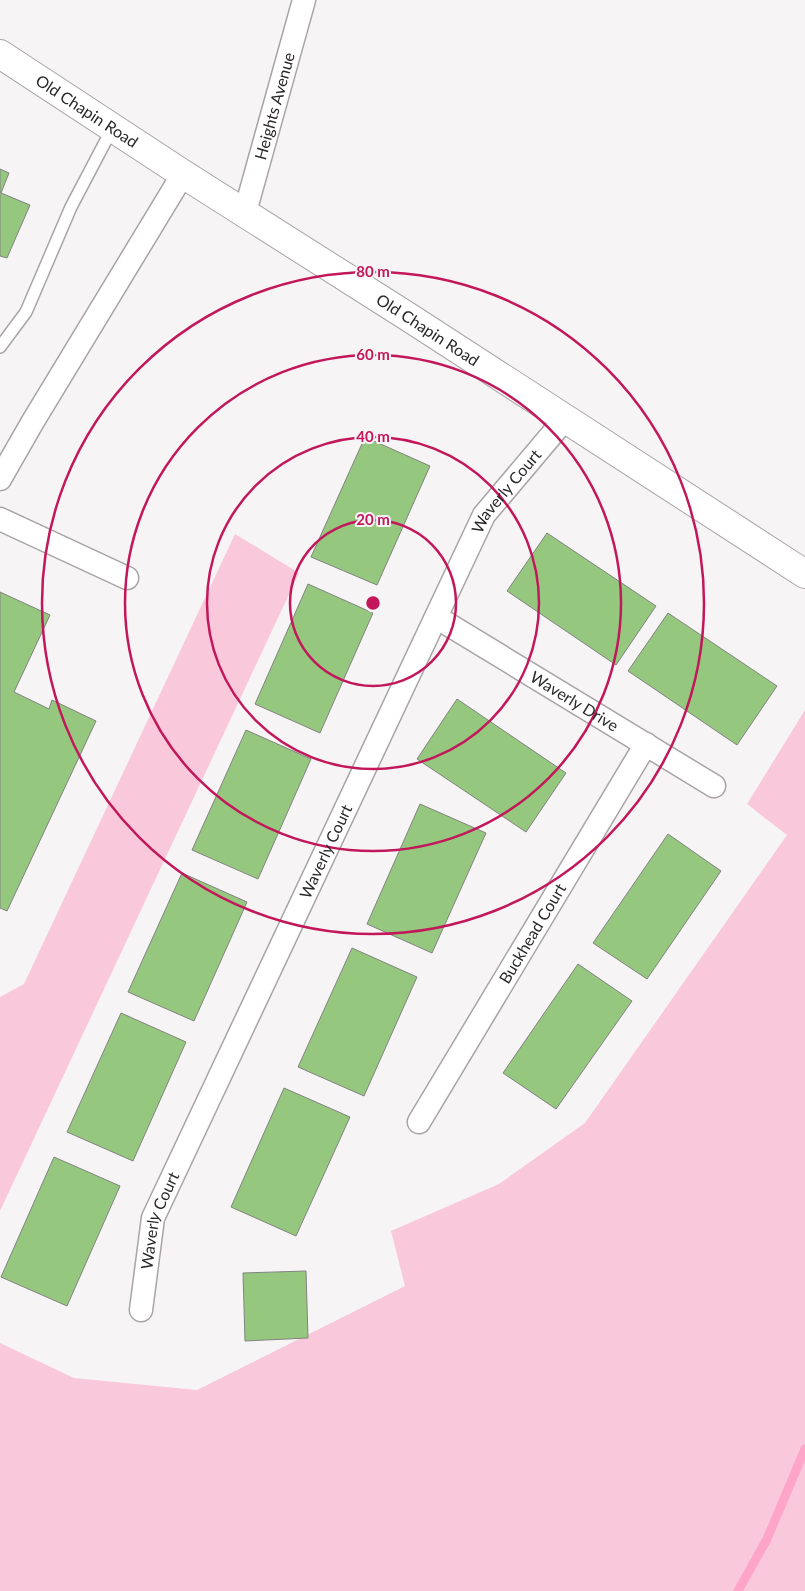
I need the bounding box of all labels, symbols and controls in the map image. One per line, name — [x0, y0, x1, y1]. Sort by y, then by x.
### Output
street label: Heights Avenue — [250, 50, 298, 162]
street label: Old Chapin Road — [32, 70, 142, 151]
text: 80 m — [356, 262, 390, 280]
street label: Old Chapin Road — [373, 289, 483, 369]
text: 60 m — [356, 345, 390, 363]
text: 40 m — [356, 427, 390, 445]
street label: Waverly Court — [467, 445, 545, 536]
text: 20 m — [356, 510, 390, 528]
centre of rings — [364, 594, 382, 612]
street label: Waverly Drive — [527, 667, 622, 735]
street label: Waverly Court — [295, 801, 356, 901]
street label: Buckhead Court — [494, 879, 569, 987]
street label: Waverly Court — [136, 1168, 183, 1270]

